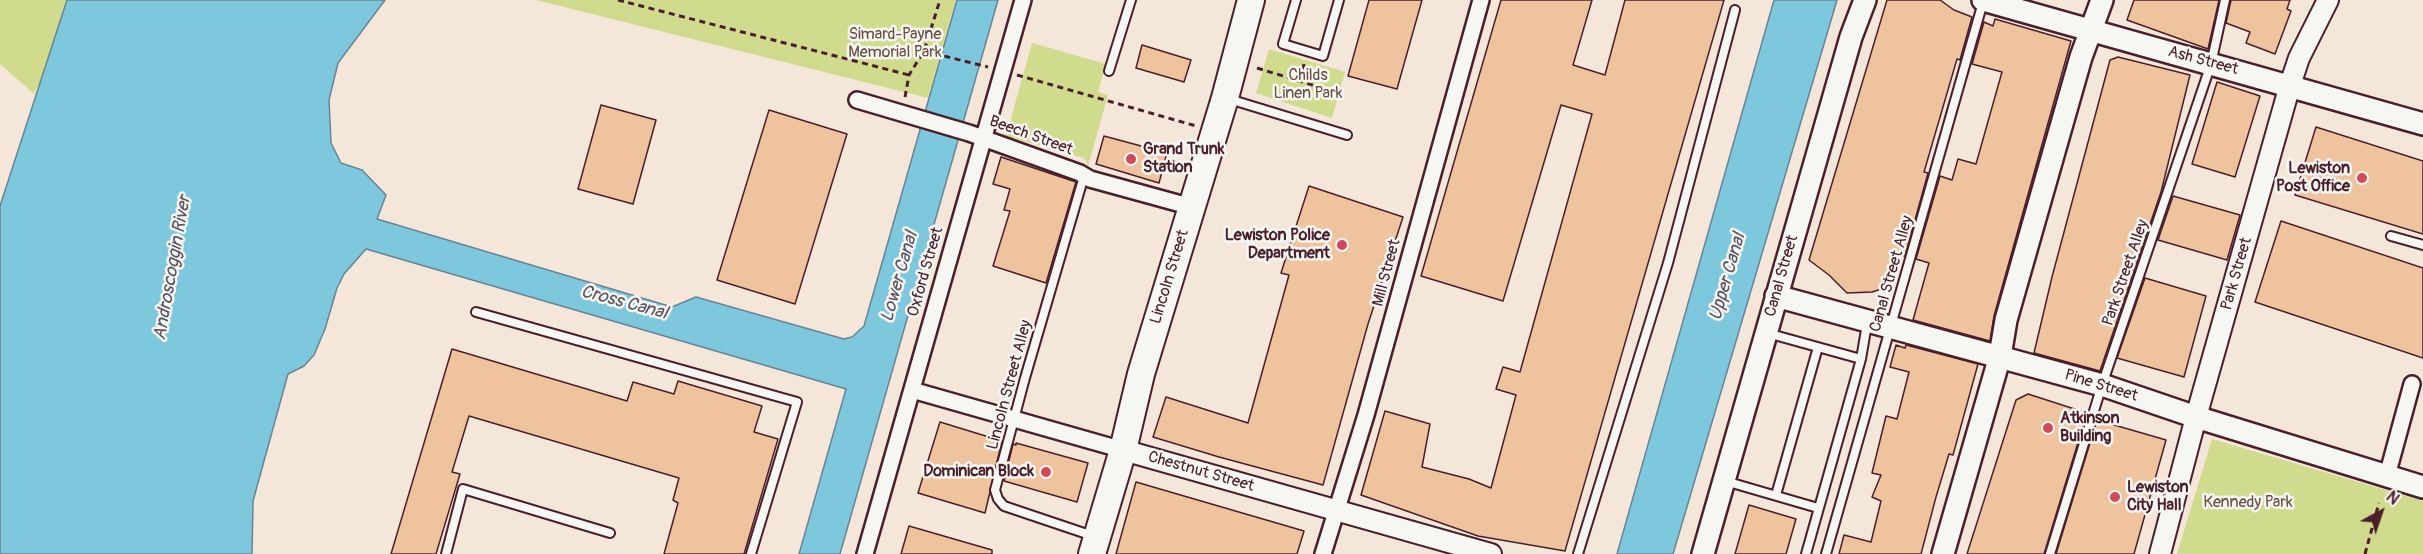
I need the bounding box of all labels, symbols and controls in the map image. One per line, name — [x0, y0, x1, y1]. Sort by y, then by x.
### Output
park label: Simard-Payne Memorial Park — [848, 25, 942, 63]
street label: Ash Street — [2166, 42, 2240, 80]
park label: Childs Linen Park — [1274, 66, 1342, 104]
street label: Beech Street — [987, 112, 1075, 160]
place label: Grand Trunk Station — [1143, 140, 1225, 178]
marker: Grand Trunk Station — [1124, 152, 1138, 166]
place label: Lewiston Post Office — [2276, 159, 2350, 197]
marker: Lewiston Post Office — [2355, 171, 2369, 185]
water label: Androscoggin River — [150, 194, 196, 342]
street label: Canal Street Alley — [1866, 214, 1918, 334]
street label: Park Street Alley — [2099, 217, 2153, 329]
street label: Oxford Street — [904, 225, 948, 319]
place label: Lewiston Police Department — [1225, 226, 1330, 264]
street label: Lincoln Street — [1147, 228, 1193, 326]
water label: Lower Canal — [877, 229, 923, 325]
water label: Upper Canal — [1705, 231, 1751, 323]
street label: Canal Street — [1761, 233, 1803, 319]
street label: Park Street — [2217, 235, 2257, 313]
street label: Mill Street — [1369, 237, 1405, 309]
marker: Lewiston Police Department — [1335, 238, 1349, 252]
water label: Cross Canal — [578, 281, 670, 325]
street label: Lincoln Street Alley — [983, 318, 1037, 452]
street label: Pine Street — [2062, 366, 2140, 406]
place label: Atkinson Building — [2060, 409, 2120, 447]
marker: Atkinson Building — [2041, 421, 2055, 435]
street label: Chestnut Street — [1146, 448, 1256, 496]
place label: Dominican Block — [923, 462, 1034, 482]
marker: Dominican Block — [1039, 465, 1053, 479]
place label: Lewiston City Hall — [2127, 478, 2189, 516]
north arrow — [2351, 482, 2411, 542]
text: N — [2382, 487, 2403, 509]
marker: Lewiston City Hall — [2108, 490, 2122, 504]
park label: Kennedy Park — [2203, 493, 2293, 513]

